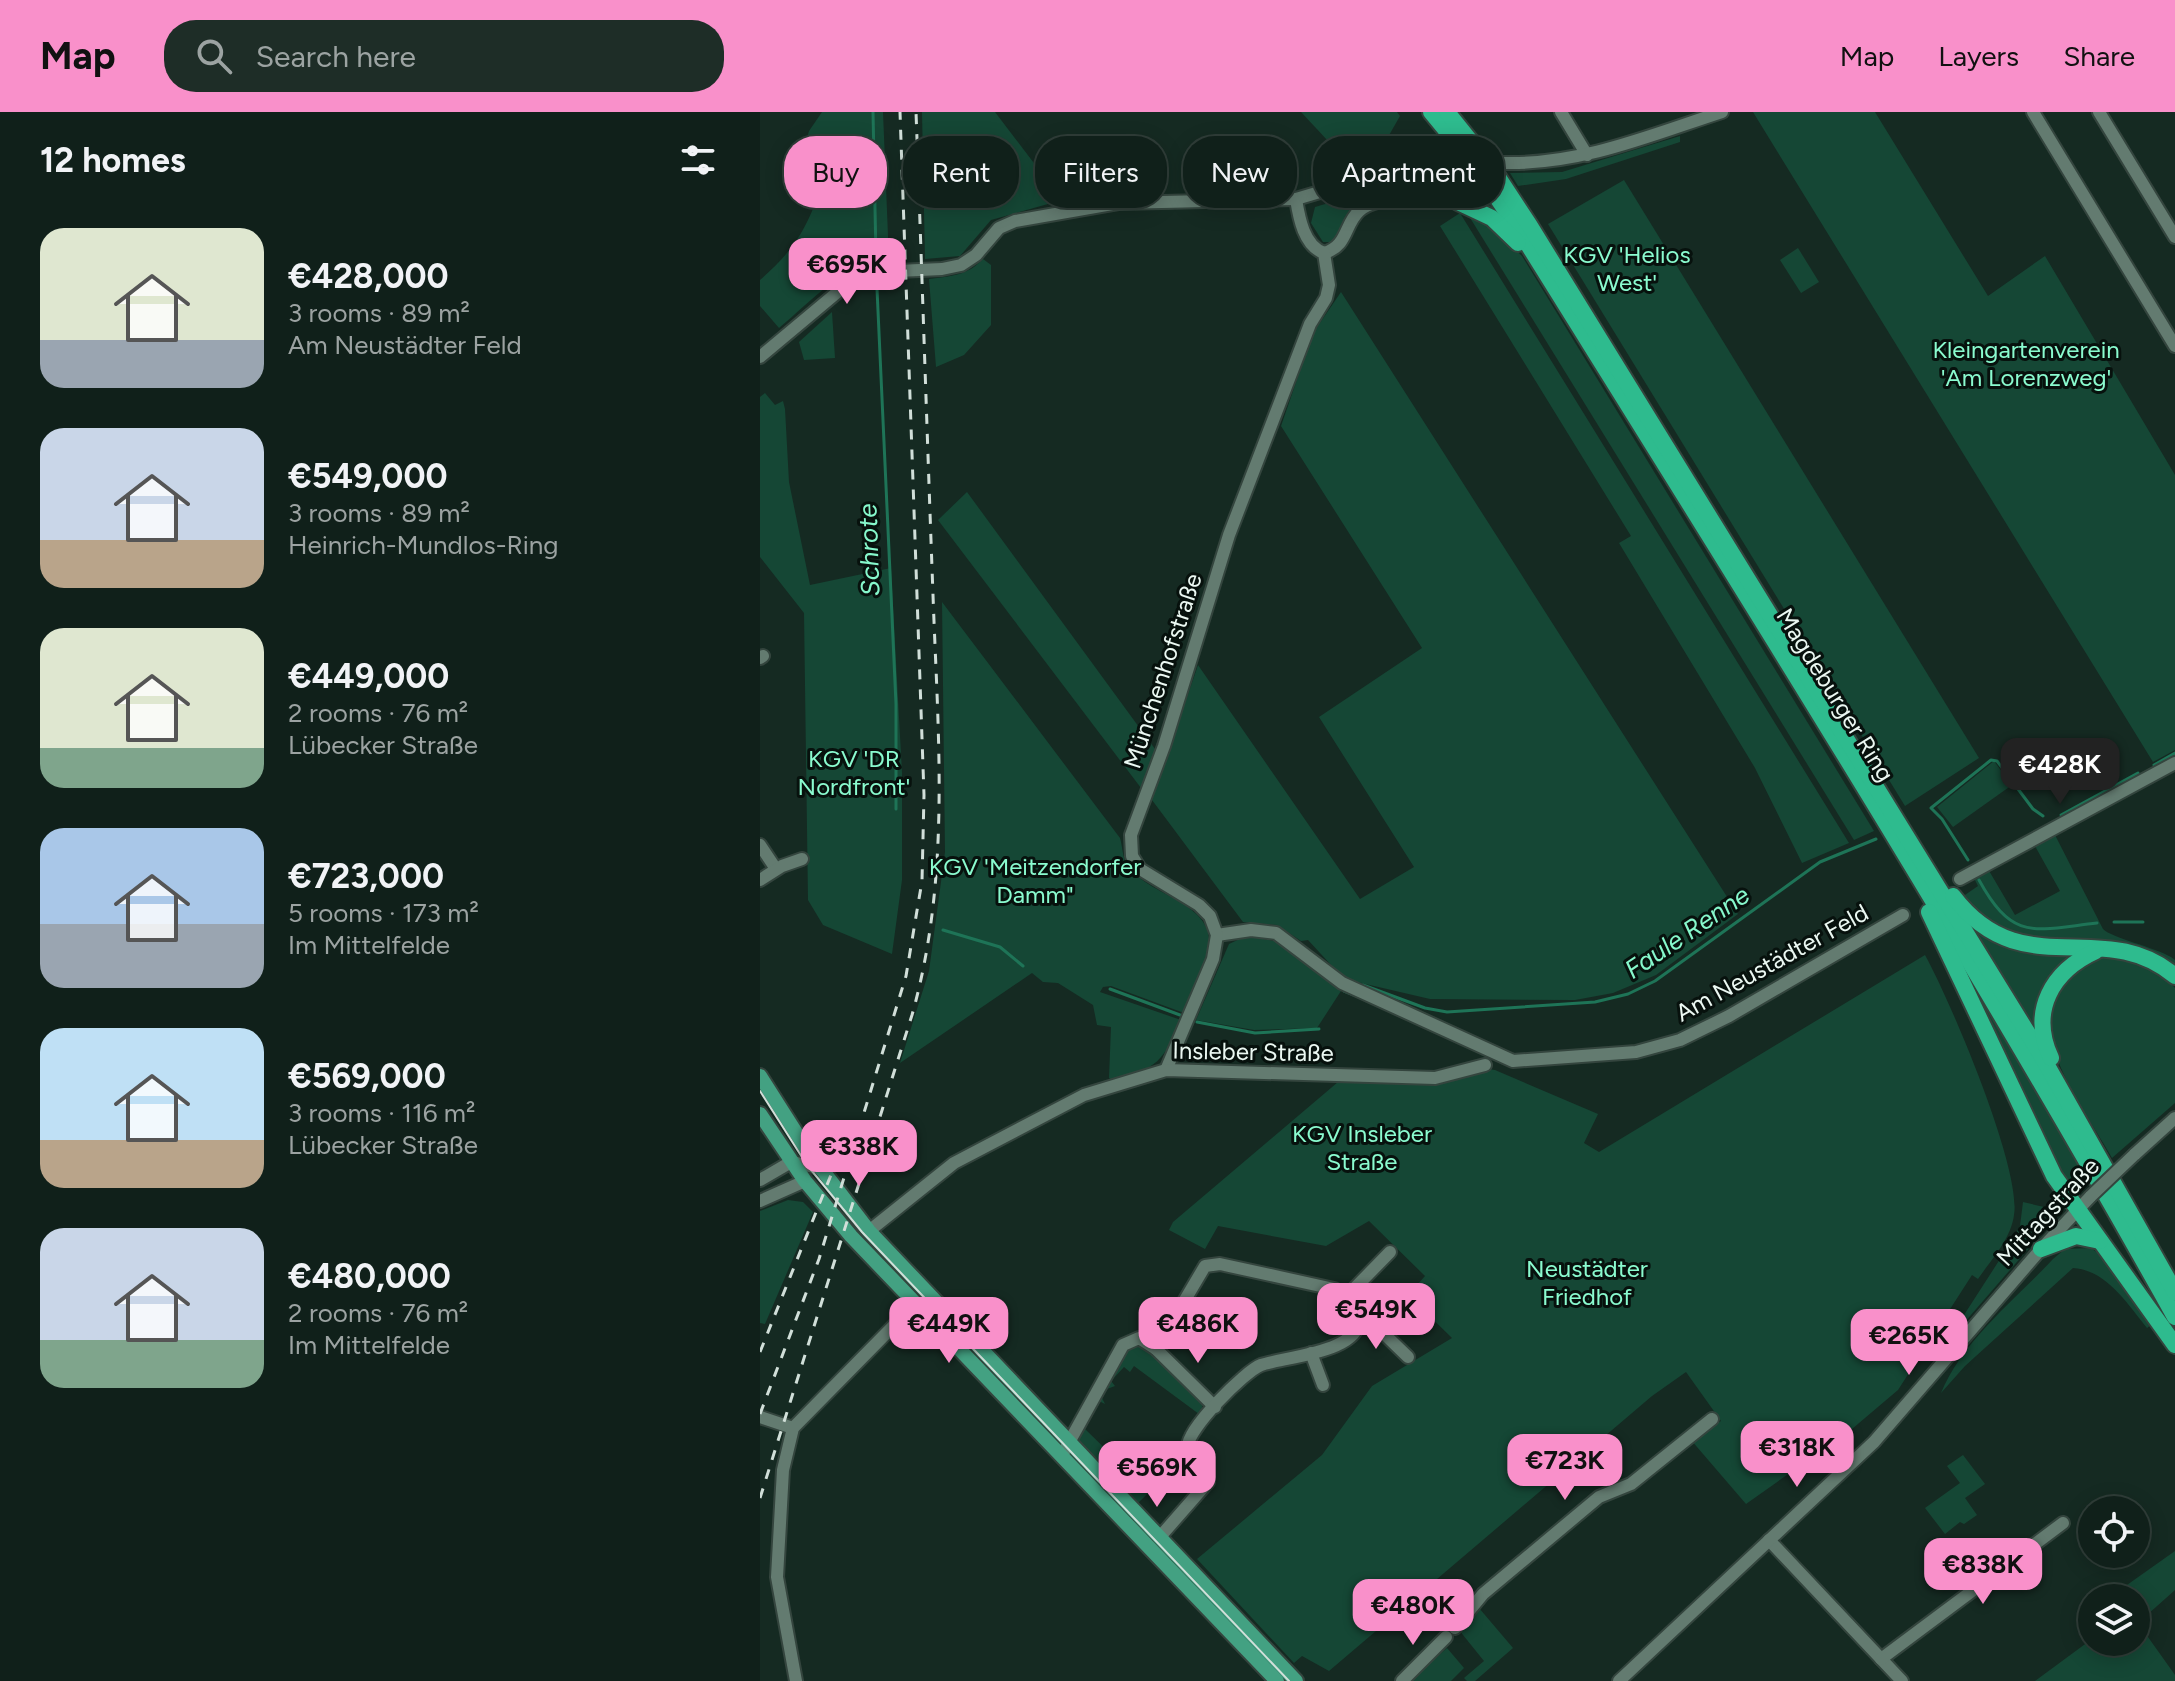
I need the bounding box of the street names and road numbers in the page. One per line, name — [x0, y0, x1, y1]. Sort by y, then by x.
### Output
street label: Münchenhofstraße — [1117, 570, 1208, 772]
street label: Magdeburger Ring — [1770, 603, 1900, 787]
street label: Am Neustädter Feld — [1670, 898, 1873, 1028]
street label: Insleber Straße — [1172, 1036, 1334, 1067]
street label: Mittagstraße — [1990, 1151, 2105, 1272]

